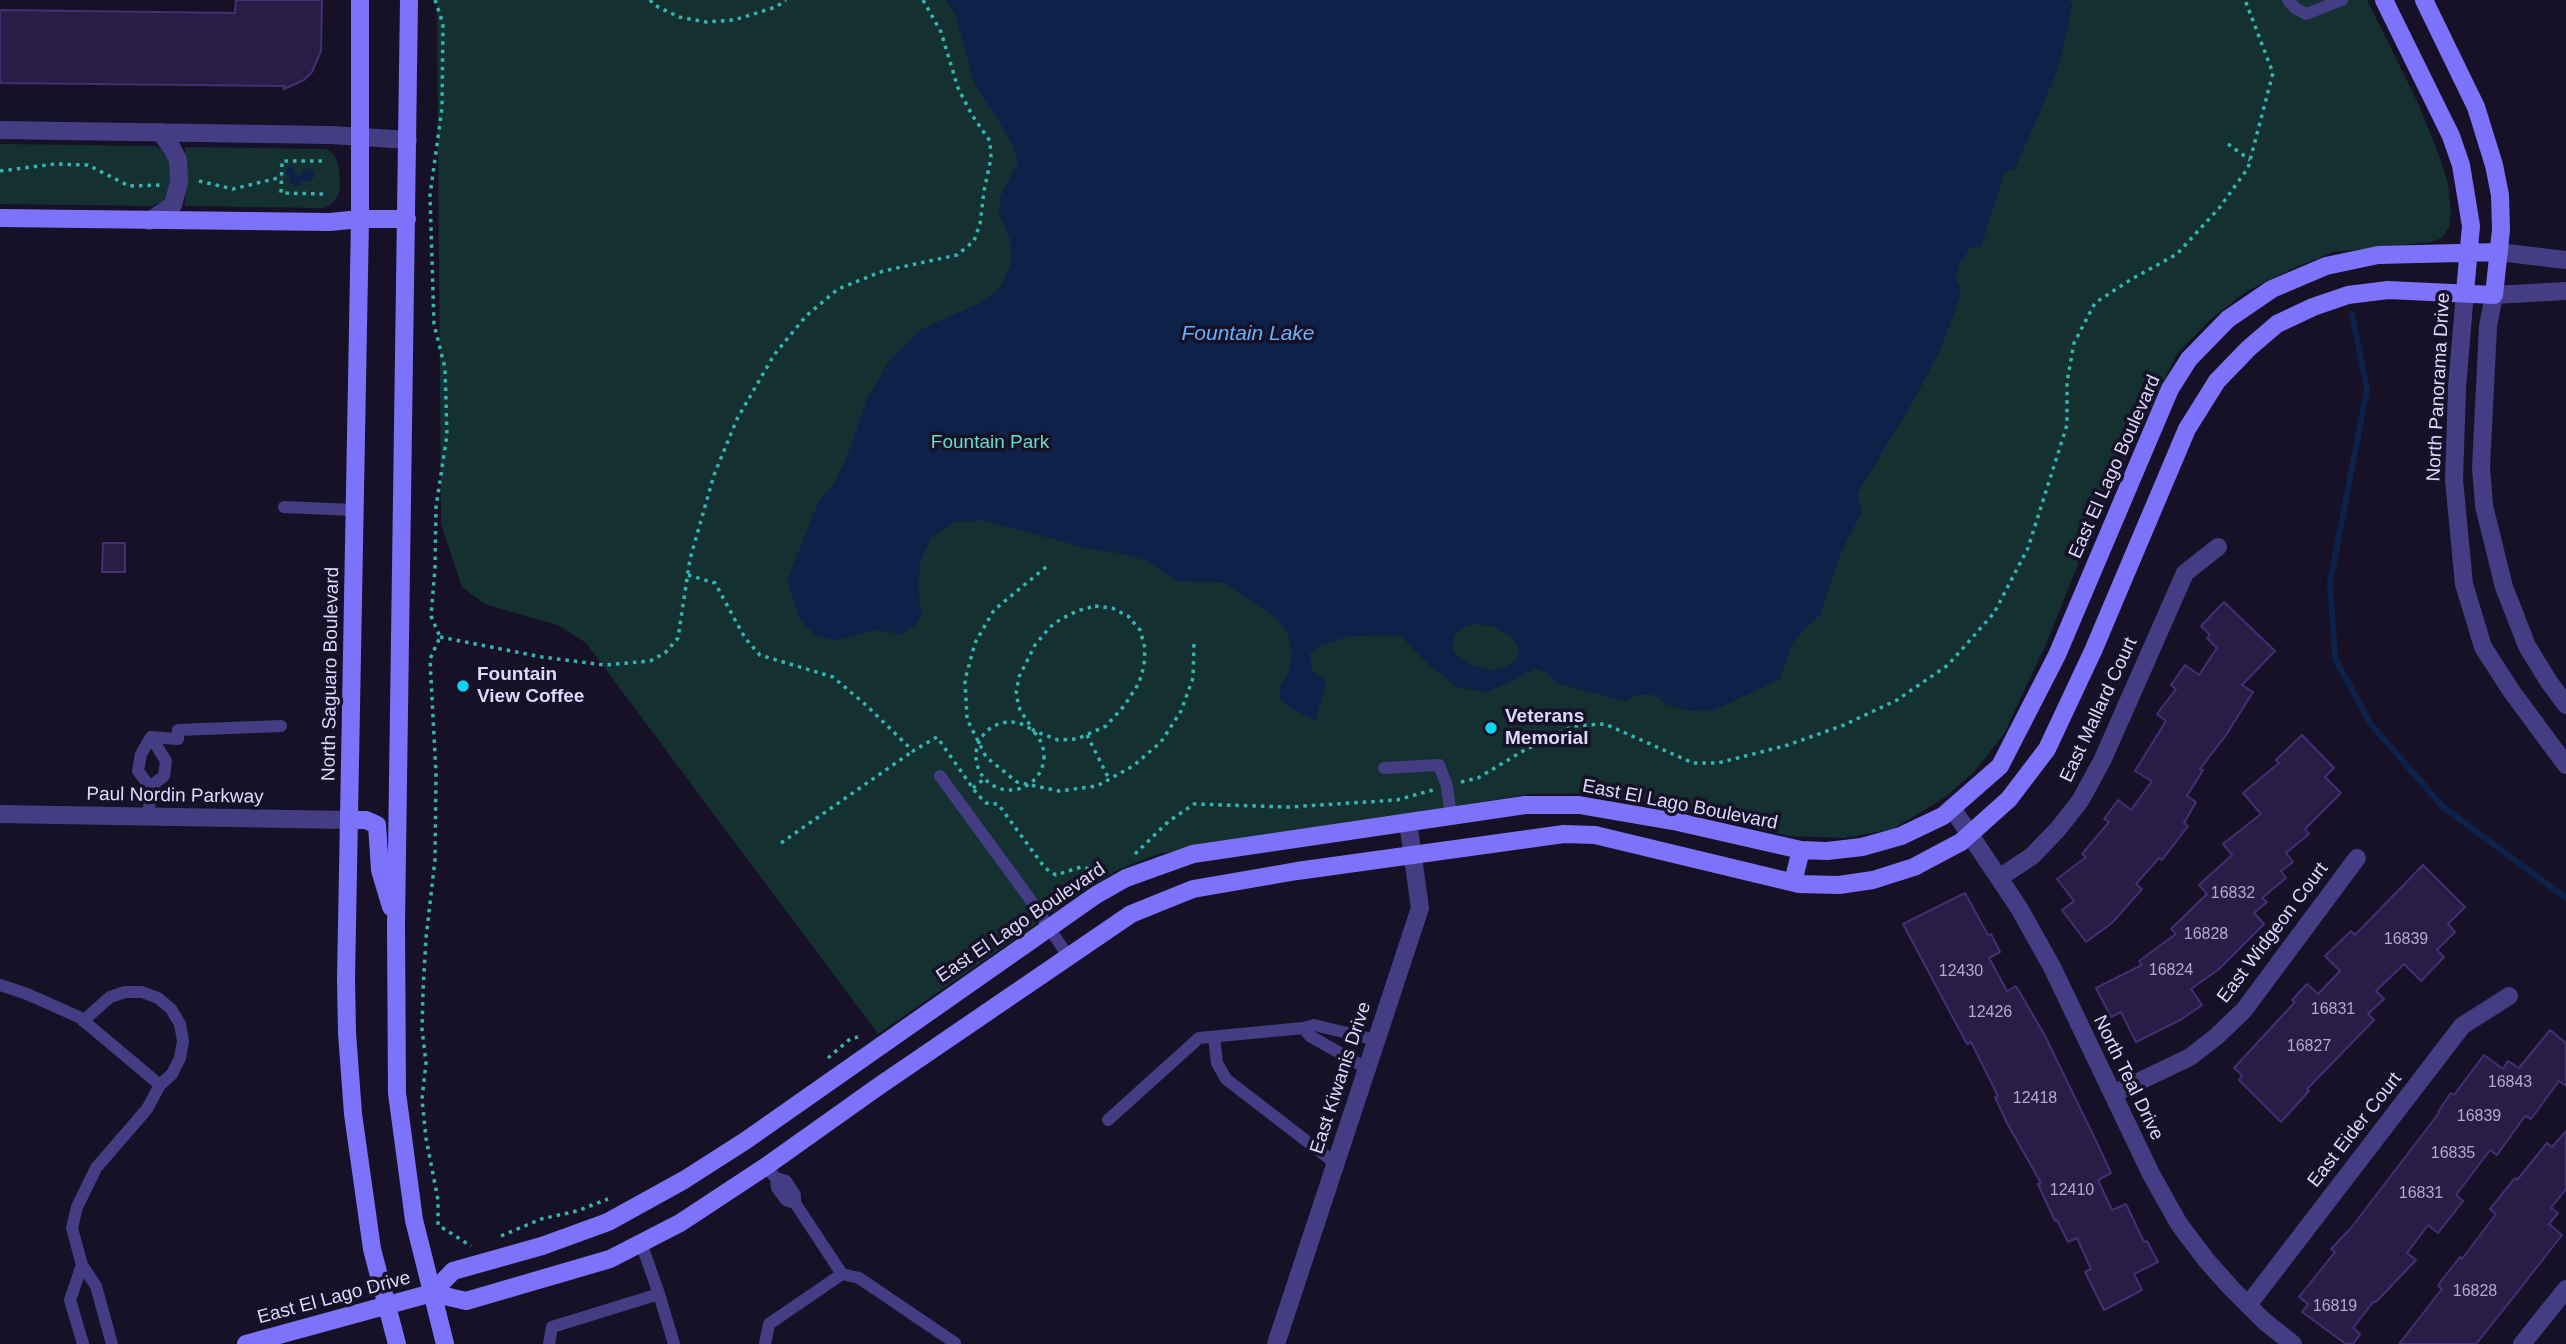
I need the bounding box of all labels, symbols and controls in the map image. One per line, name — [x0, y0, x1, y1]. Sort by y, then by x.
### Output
street label: North Panorama Drive — [2423, 292, 2455, 482]
water label: Fountain Lake — [1181, 321, 1315, 347]
street label: East El Lago Boulevard — [2064, 372, 2166, 562]
park label: Fountain Park — [931, 432, 1049, 454]
street label: North Saguaro Boulevard — [318, 567, 344, 781]
street label: East Mallard Court — [2055, 634, 2143, 786]
place label: Fountain View Coffee — [477, 664, 584, 708]
marker: Fountain View Coffee — [455, 678, 471, 694]
place label: Veterans Memorial — [1505, 706, 1588, 750]
marker: Veterans Memorial — [1483, 720, 1499, 736]
street label: East El Lago Boulevard — [1580, 775, 1780, 835]
street label: Paul Nordin Parkway — [86, 783, 264, 809]
street label: East El Lago Boulevard — [932, 858, 1110, 988]
street label: East Widgeon Court — [2213, 858, 2333, 1008]
house number: 16832 — [2211, 884, 2255, 904]
house number: 16828 — [2184, 925, 2228, 945]
house number: 16839 — [2384, 930, 2428, 950]
house number: 16824 — [2149, 961, 2193, 981]
house number: 12430 — [1939, 962, 1983, 982]
street label: East Kiwanis Drive — [1306, 999, 1376, 1157]
house number: 16831 — [2311, 1000, 2355, 1020]
house number: 12426 — [1968, 1003, 2012, 1023]
street label: North Teal Drive — [2088, 1012, 2168, 1144]
house number: 16827 — [2287, 1037, 2331, 1057]
street label: East Eider Court — [2303, 1068, 2407, 1192]
house number: 16843 — [2488, 1073, 2532, 1093]
house number: 12418 — [2013, 1089, 2057, 1109]
house number: 16839 — [2457, 1107, 2501, 1127]
house number: 16835 — [2431, 1144, 2475, 1164]
house number: 12410 — [2050, 1181, 2094, 1201]
house number: 16831 — [2399, 1184, 2443, 1204]
street label: East El Lago Drive — [255, 1267, 413, 1329]
house number: 16828 — [2453, 1282, 2497, 1302]
house number: 16819 — [2313, 1297, 2357, 1317]

